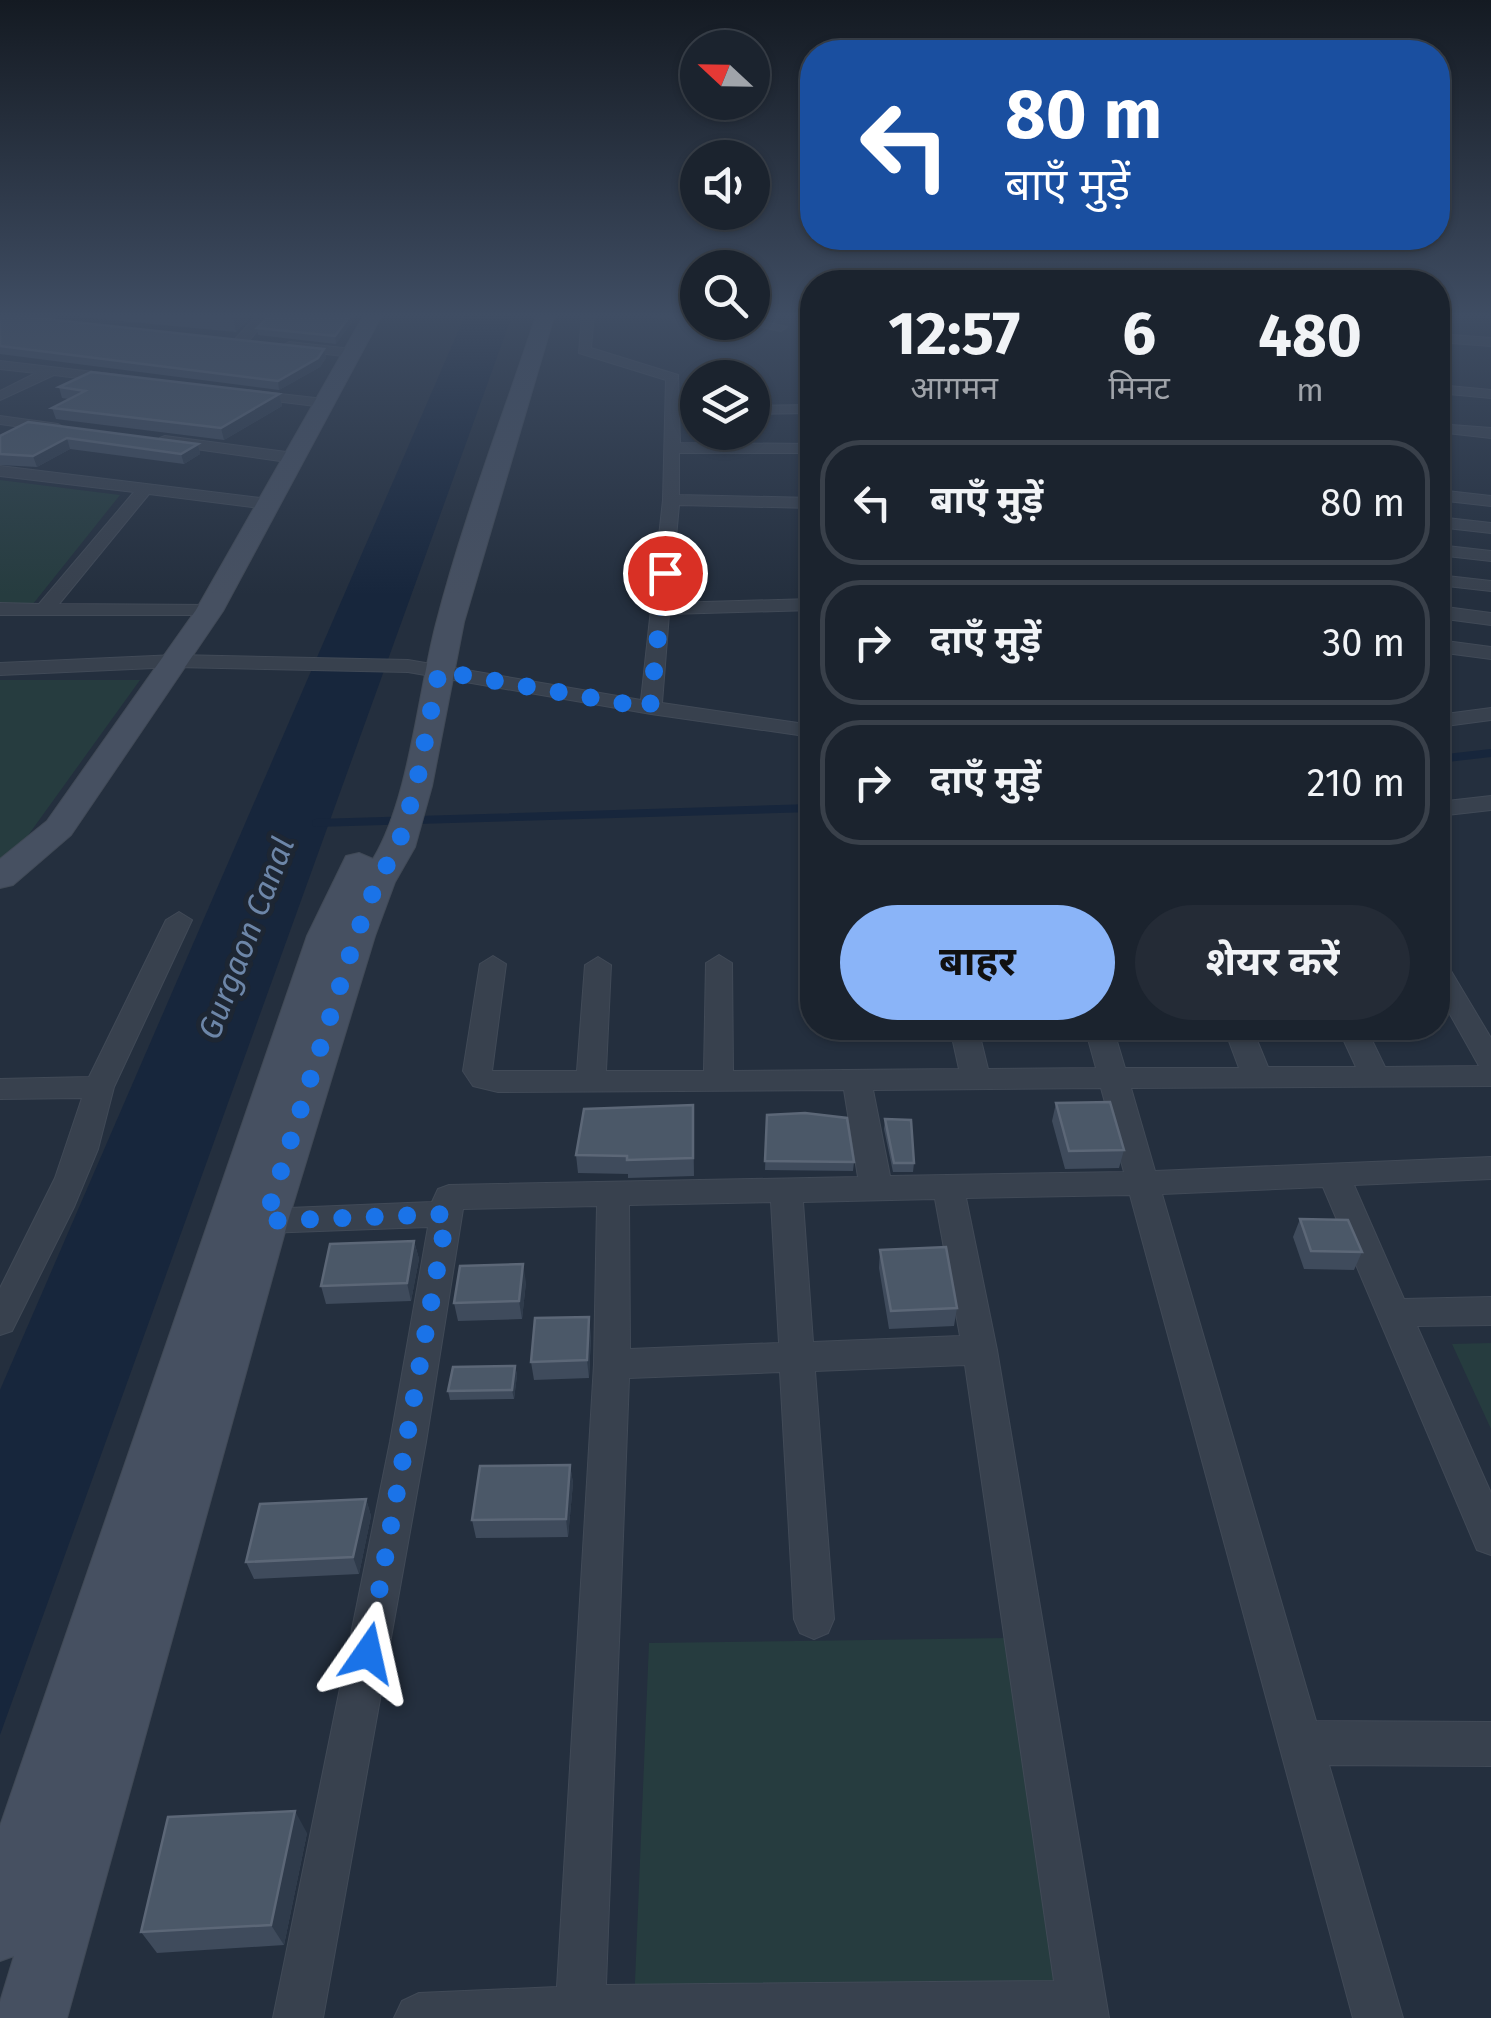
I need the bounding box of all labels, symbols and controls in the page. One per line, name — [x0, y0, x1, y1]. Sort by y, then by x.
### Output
north arrow — [680, 30, 770, 120]
map controls — [680, 30, 770, 450]
text: 80 m — [1005, 73, 1162, 157]
icon: left — [840, 80, 970, 210]
button: sound — [680, 140, 770, 230]
text: बाएँ मुड़ें — [1005, 158, 1130, 212]
button: search — [680, 250, 770, 340]
text: 12:57 — [888, 298, 1020, 370]
text: 6 — [1122, 298, 1156, 370]
text: 480 — [1258, 300, 1362, 372]
button: layers — [680, 360, 770, 450]
text: आगमन — [910, 369, 998, 407]
text: मिनट — [1109, 369, 1170, 407]
text: m — [1296, 371, 1324, 409]
icon: left — [845, 475, 900, 530]
text: बाएँ मुड़ें — [930, 477, 1043, 523]
text: 80 m — [1320, 480, 1405, 526]
pin — [623, 531, 708, 616]
icon: arrive — [638, 546, 693, 601]
icon: right — [845, 615, 900, 670]
text: दाएँ मुड़ें — [930, 617, 1041, 663]
text: 30 m — [1322, 620, 1405, 666]
icon: right — [845, 755, 900, 810]
text: दाएँ मुड़ें — [930, 757, 1041, 803]
text: 210 m — [1307, 760, 1405, 806]
water label: Gurgaon Canal — [190, 832, 302, 1044]
button: बाहर — [840, 905, 1115, 1020]
button: शेयर करें — [1135, 905, 1410, 1020]
position arrow — [316, 1601, 420, 1705]

